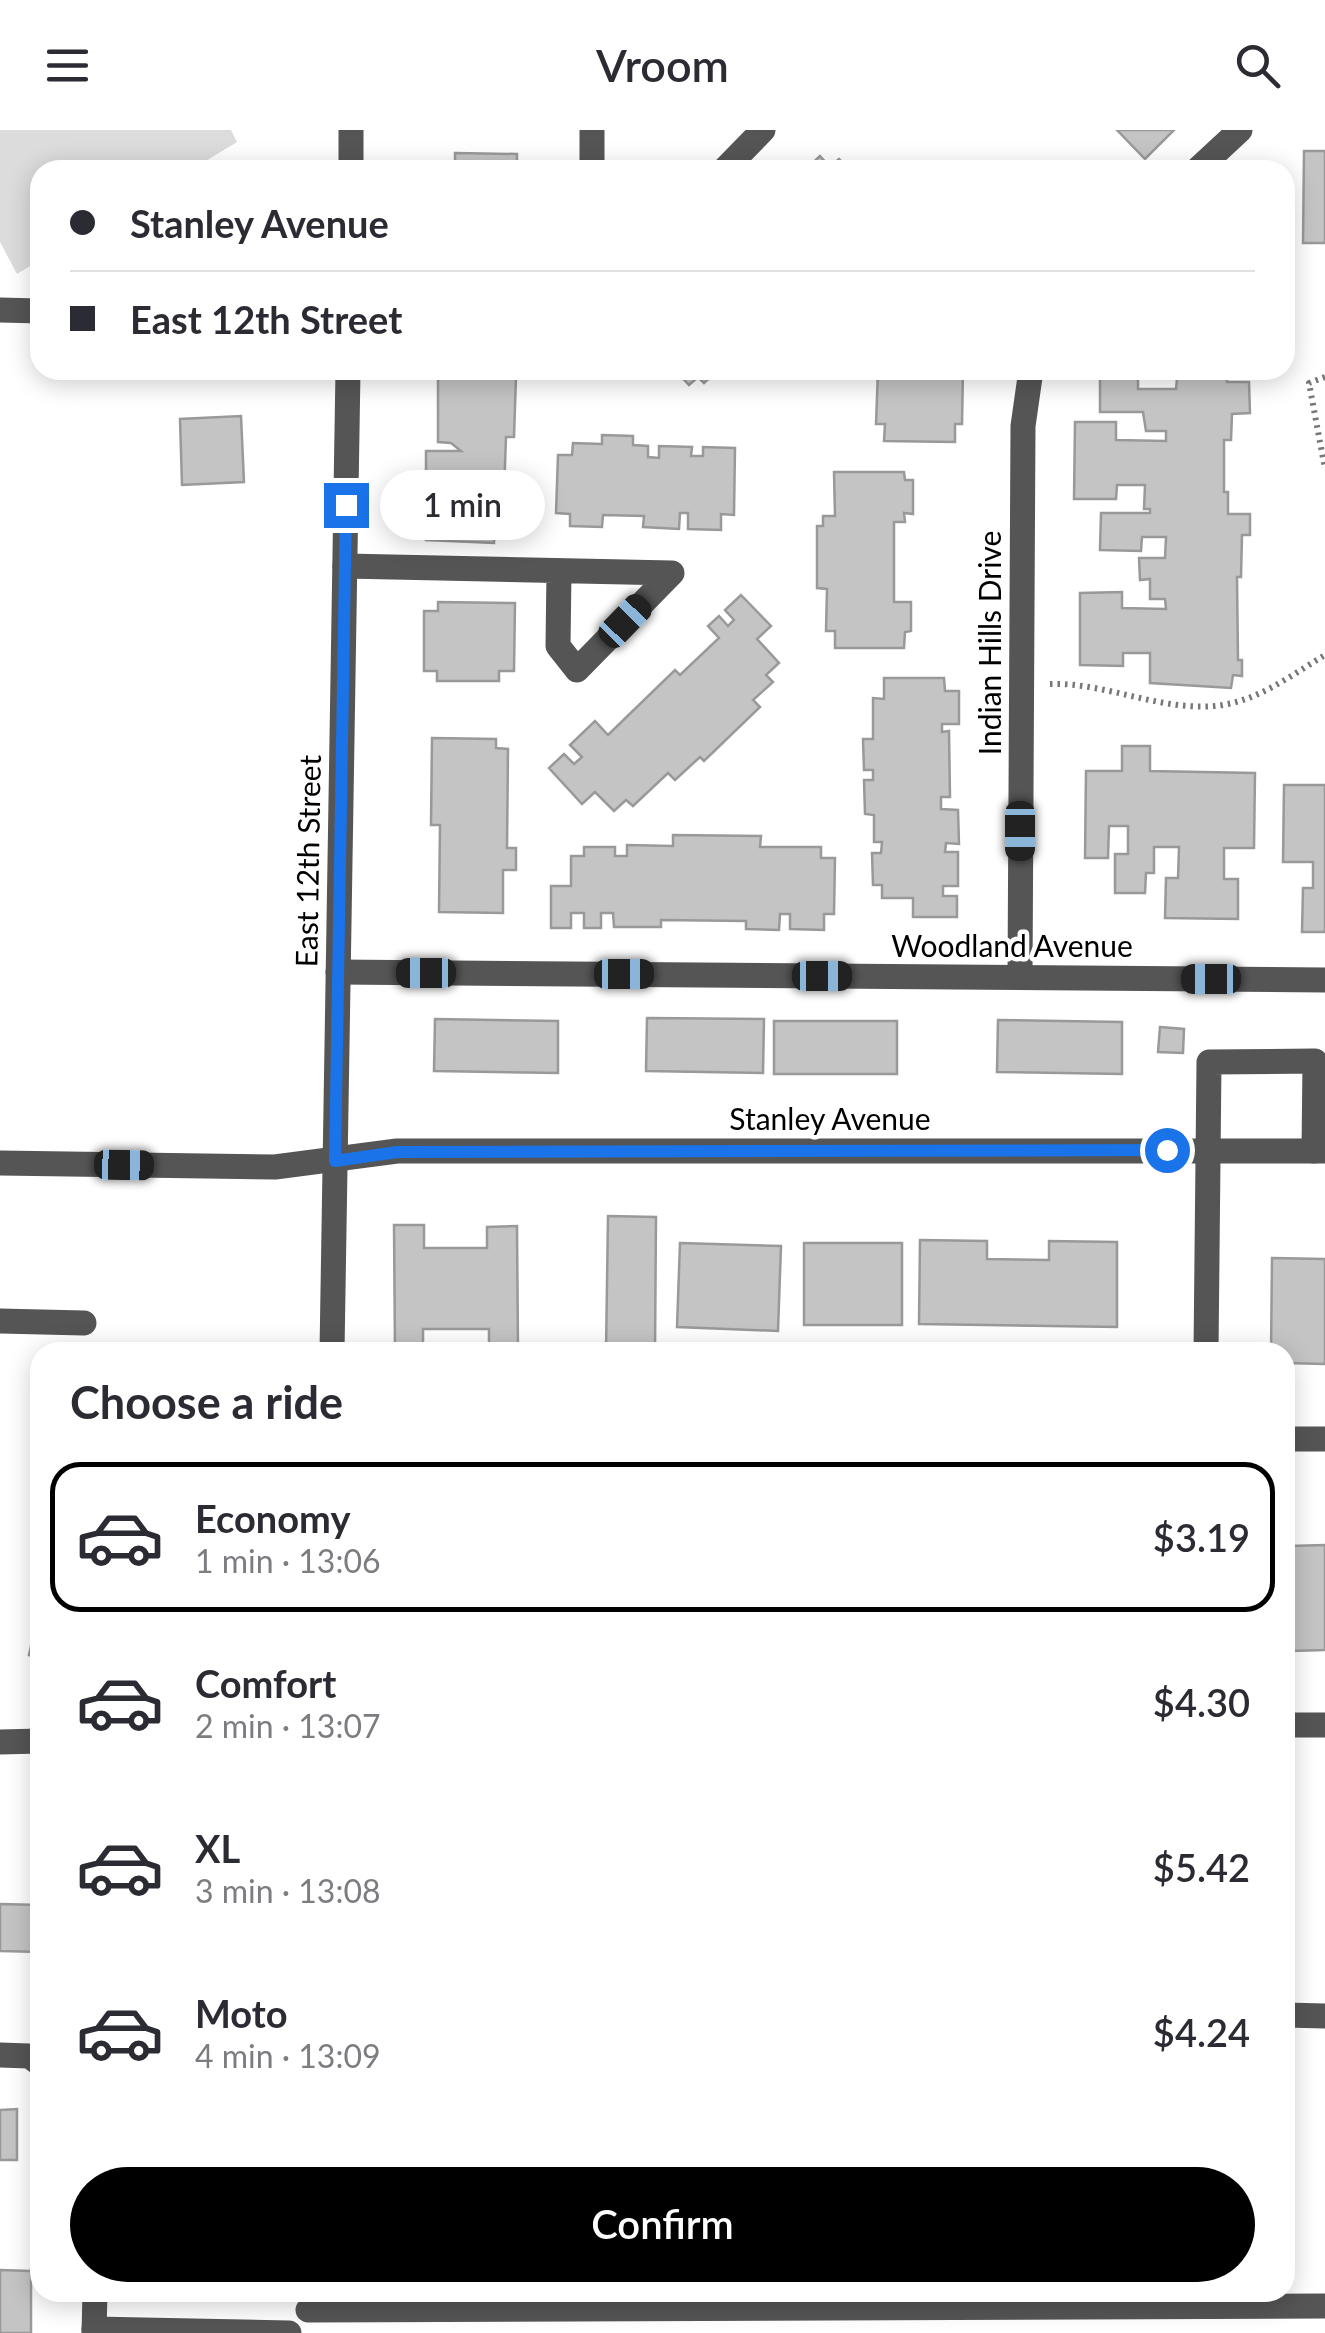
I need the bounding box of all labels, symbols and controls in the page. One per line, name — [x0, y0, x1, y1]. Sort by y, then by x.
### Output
icon: menu — [40, 38, 95, 93]
text: Vroom — [596, 38, 729, 92]
icon: search — [1230, 38, 1285, 93]
text: Stanley Avenue — [130, 200, 389, 246]
text: East 12th Street — [130, 296, 402, 342]
callout: 1 min — [381, 470, 546, 540]
route end — [324, 483, 369, 528]
text: 1 min — [423, 485, 502, 524]
street label: Indian Hills Drive — [971, 531, 1007, 755]
car — [593, 589, 657, 653]
street label: East 12th Street — [287, 754, 327, 968]
car — [1005, 801, 1035, 861]
street label: Woodland Avenue — [891, 927, 1133, 963]
car — [396, 958, 456, 988]
car — [594, 959, 654, 989]
car — [792, 961, 852, 991]
car — [1181, 964, 1241, 994]
street label: Stanley Avenue — [729, 1100, 931, 1136]
route start — [1145, 1128, 1190, 1173]
car — [94, 1149, 154, 1181]
text: Choose a ride — [70, 1375, 343, 1429]
icon: car — [75, 1492, 165, 1582]
text: Economy — [195, 1495, 350, 1541]
text: $3.19 — [1153, 1514, 1250, 1560]
text: 1 min · 13:06 — [195, 1541, 381, 1580]
icon: car — [75, 1657, 165, 1747]
text: Comfort — [195, 1660, 336, 1706]
text: $4.30 — [1153, 1679, 1250, 1725]
text: 2 min · 13:07 — [195, 1706, 381, 1745]
icon: car — [75, 1822, 165, 1912]
text: XL — [195, 1825, 240, 1871]
text: $5.42 — [1153, 1844, 1250, 1890]
text: 3 min · 13:08 — [195, 1871, 381, 1910]
icon: car — [75, 1987, 165, 2077]
text: Moto — [195, 1990, 288, 2036]
text: $4.24 — [1153, 2009, 1250, 2055]
text: 4 min · 13:09 — [195, 2036, 381, 2075]
button: Confirm — [70, 2167, 1255, 2282]

